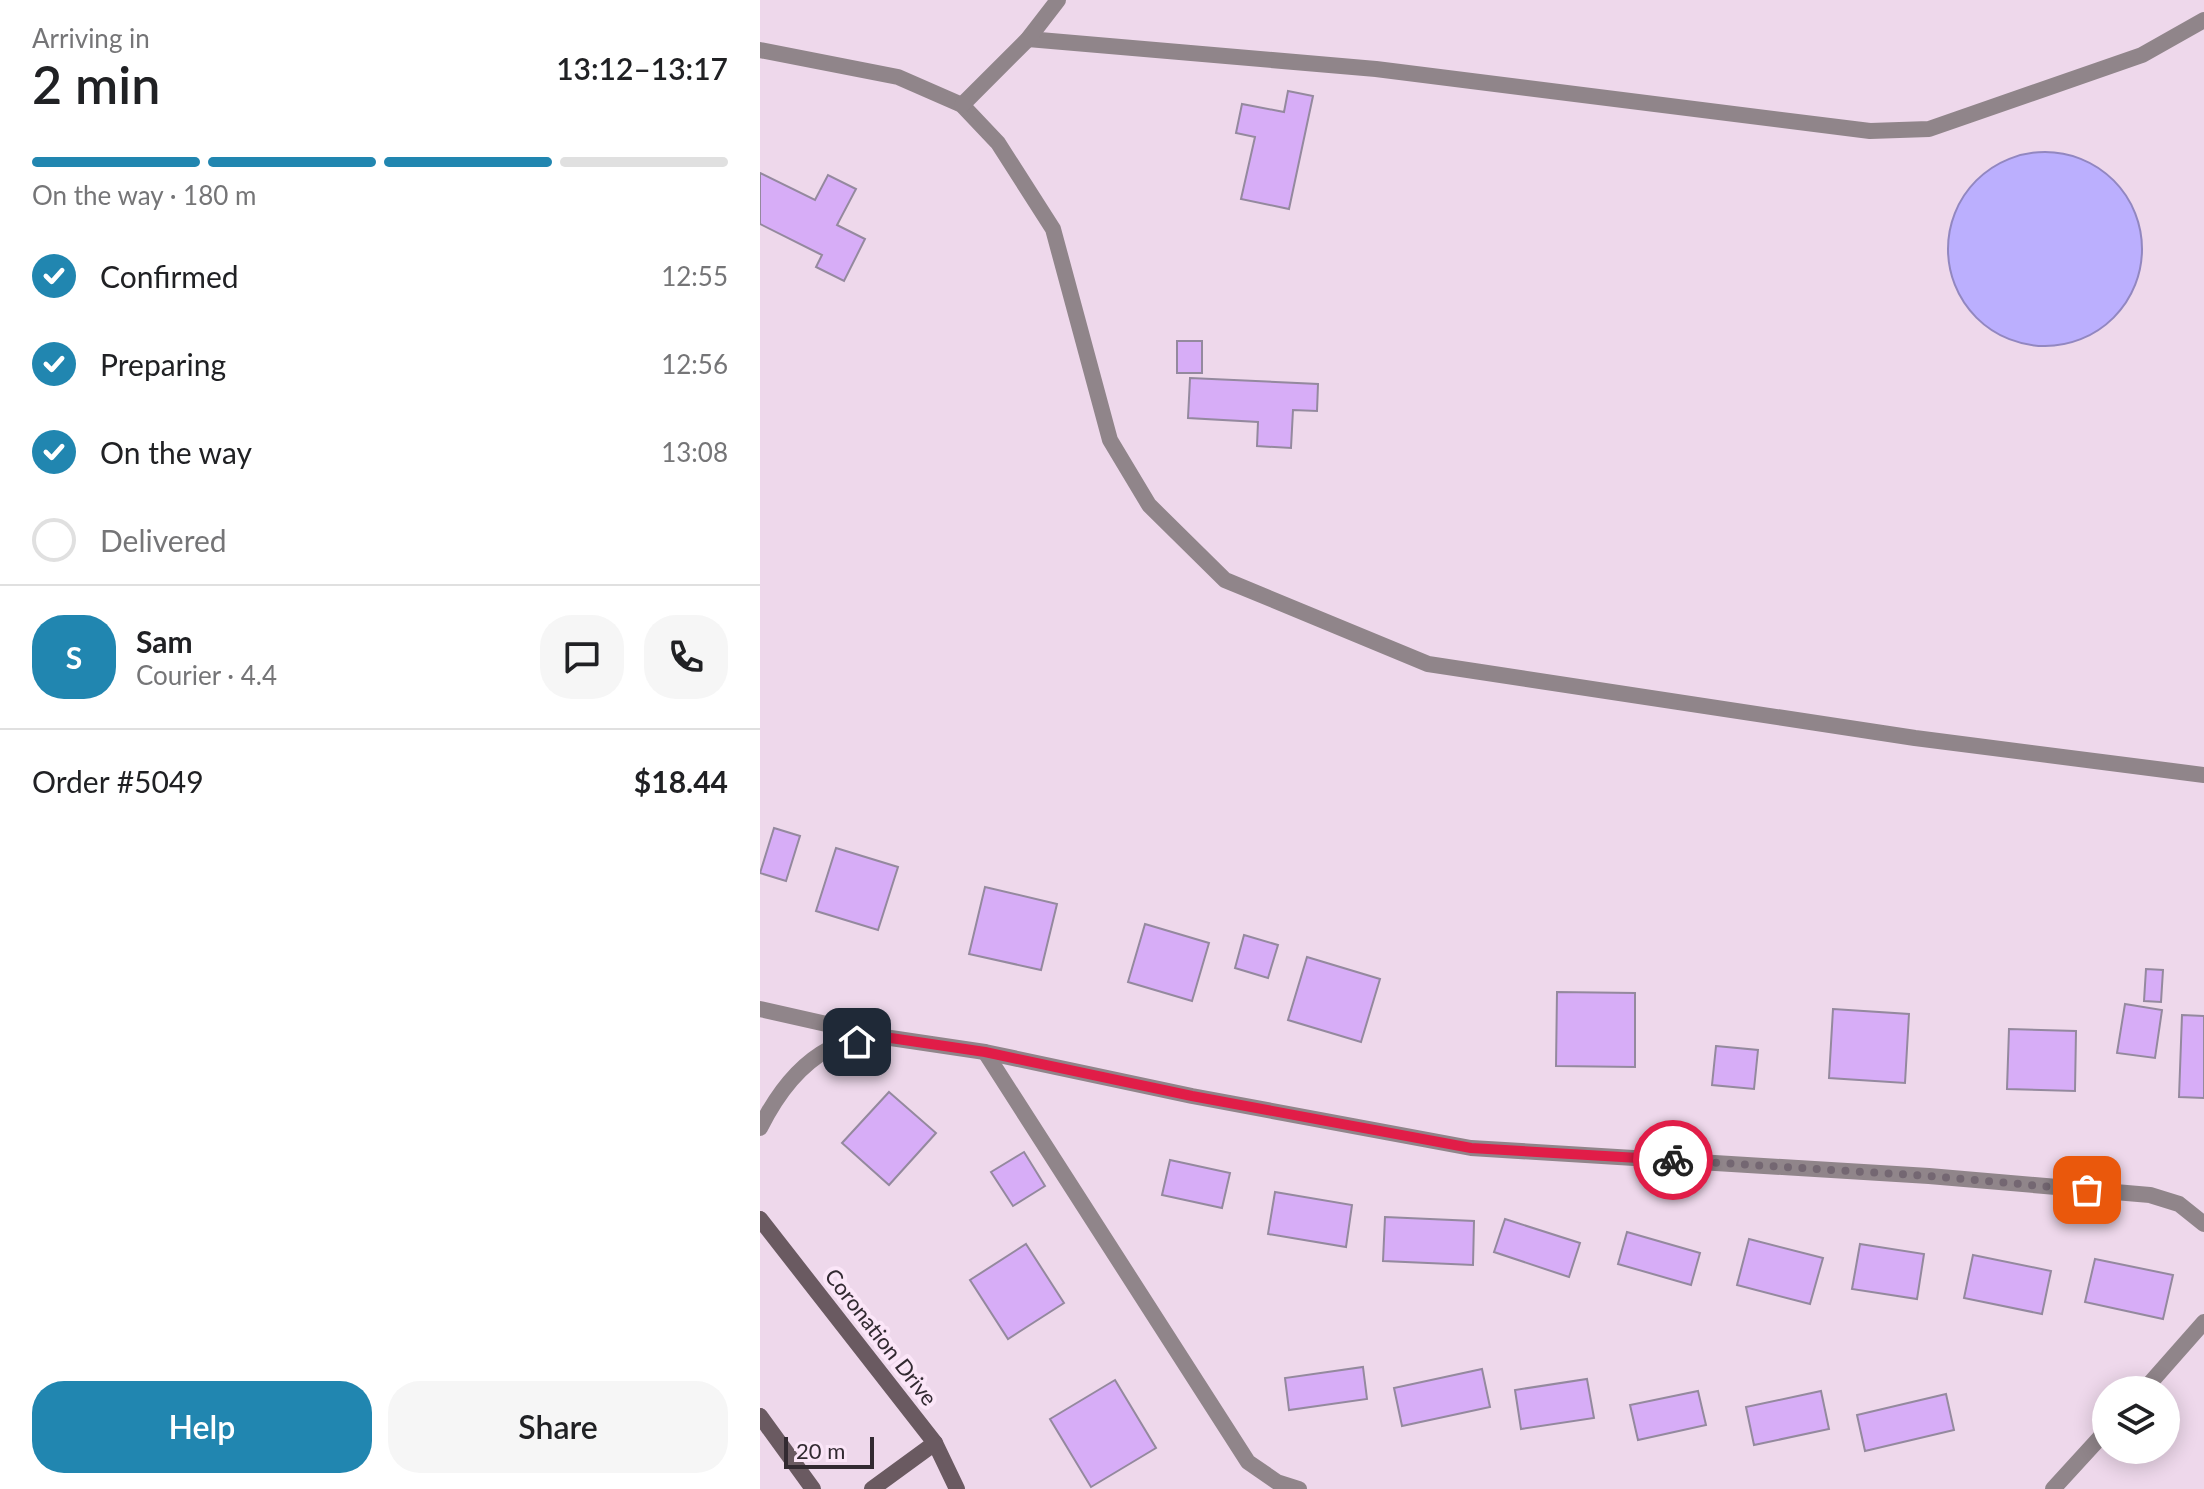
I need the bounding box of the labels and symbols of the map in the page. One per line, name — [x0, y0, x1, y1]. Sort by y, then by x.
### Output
pin — [823, 1008, 891, 1076]
courier — [1633, 1120, 1713, 1200]
pin — [2053, 1156, 2121, 1224]
street label: Coronation Drive — [820, 1263, 943, 1411]
scale bar — [784, 1433, 874, 1469]

